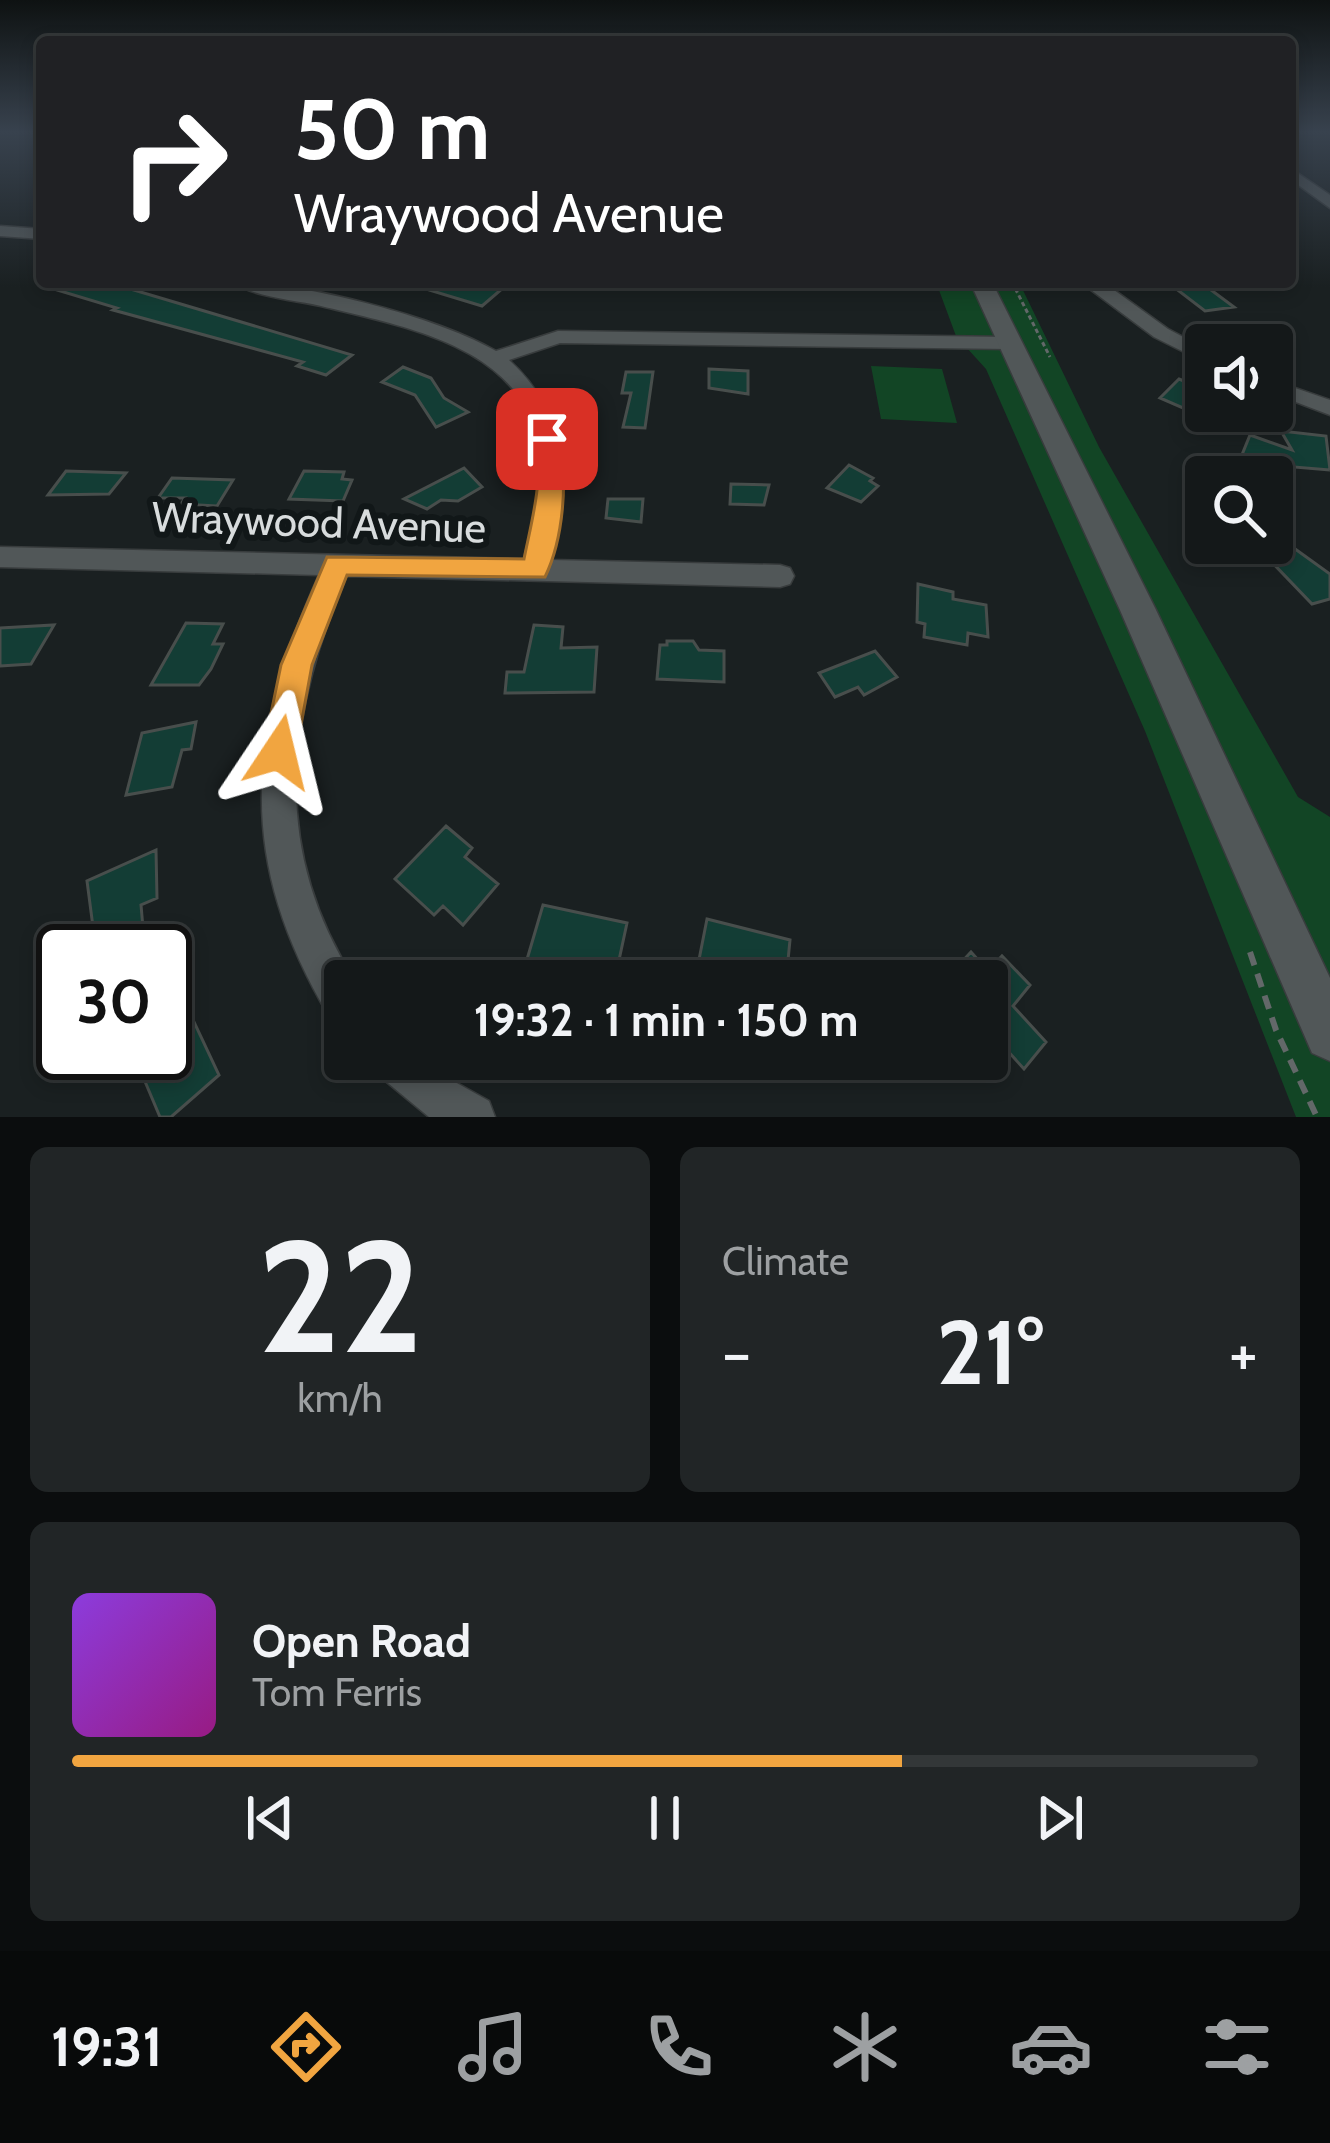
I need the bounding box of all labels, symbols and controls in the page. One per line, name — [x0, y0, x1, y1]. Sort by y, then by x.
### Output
text: 50 m — [294, 78, 490, 180]
icon: right — [96, 84, 252, 240]
text: Wraywood Avenue — [294, 180, 724, 246]
map controls — [1185, 324, 1293, 564]
button: sound — [1185, 324, 1293, 432]
pin — [496, 388, 598, 490]
icon: arrive — [514, 406, 580, 472]
button: search — [1185, 456, 1293, 564]
street label: Wraywood Avenue — [151, 490, 487, 554]
position arrow — [216, 689, 342, 815]
speed limit sign: 30 — [36, 924, 192, 1080]
text: 19:32 · 1 min · 150 m — [474, 993, 858, 1047]
text: 22 — [257, 1201, 423, 1391]
text: Climate — [722, 1237, 849, 1285]
text: 21° — [937, 1297, 1043, 1407]
text: − — [722, 1312, 751, 1393]
text: + — [1229, 1312, 1258, 1393]
text: km/h — [297, 1374, 383, 1422]
text: Open Road — [252, 1614, 471, 1668]
text: Tom Ferris — [252, 1668, 422, 1716]
icon: previous — [237, 1785, 303, 1851]
icon: pause — [632, 1785, 698, 1851]
icon: next — [1027, 1785, 1093, 1851]
icon: directions — [264, 2005, 348, 2089]
icon: music — [451, 2005, 535, 2089]
icon: phone — [637, 2005, 721, 2089]
icon: climate — [823, 2005, 907, 2089]
icon: car — [1009, 2005, 1093, 2089]
icon: filters — [1195, 2005, 1279, 2089]
text: 19:31 — [51, 2014, 162, 2080]

